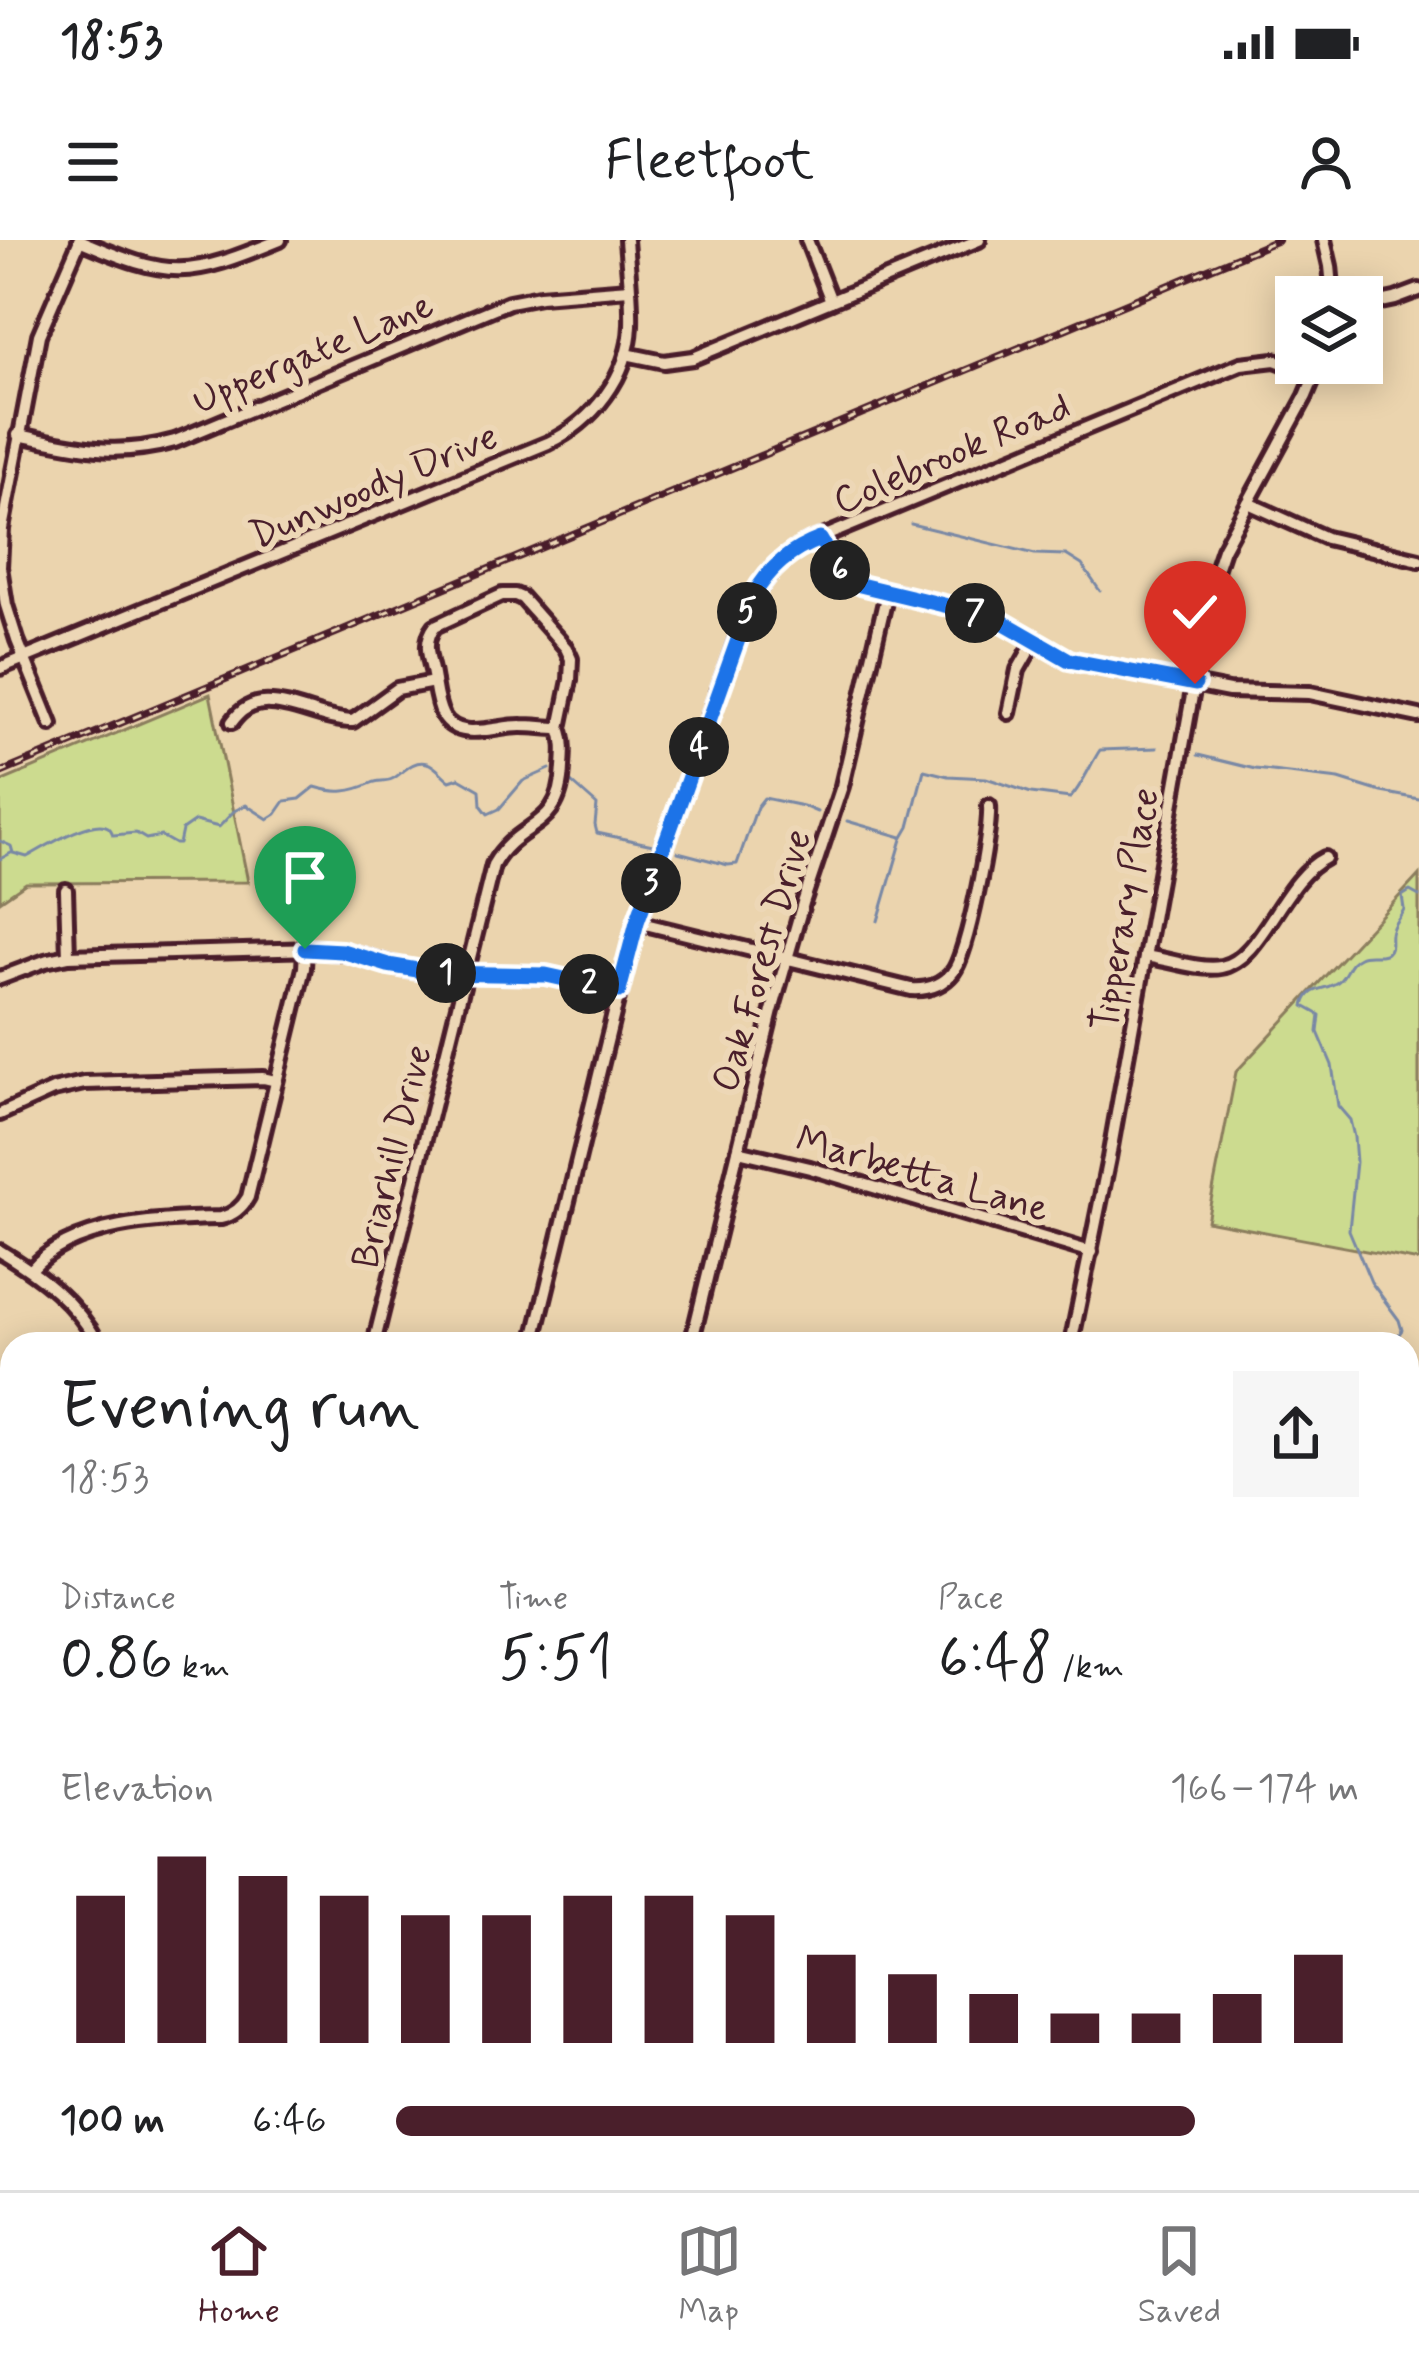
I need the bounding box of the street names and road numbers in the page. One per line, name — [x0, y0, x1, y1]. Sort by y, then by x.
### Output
street label: Uppergate Lane — [185, 281, 442, 428]
street label: Colebrook Road — [826, 382, 1079, 528]
street label: Dunwoody Drive — [242, 412, 506, 563]
street label: Tipperary Place — [1080, 784, 1173, 1035]
street label: Oak Forest Drive — [702, 824, 825, 1098]
street label: Briarhill Drive — [341, 1040, 446, 1274]
street label: Marbetta Lane — [790, 1115, 1055, 1236]

